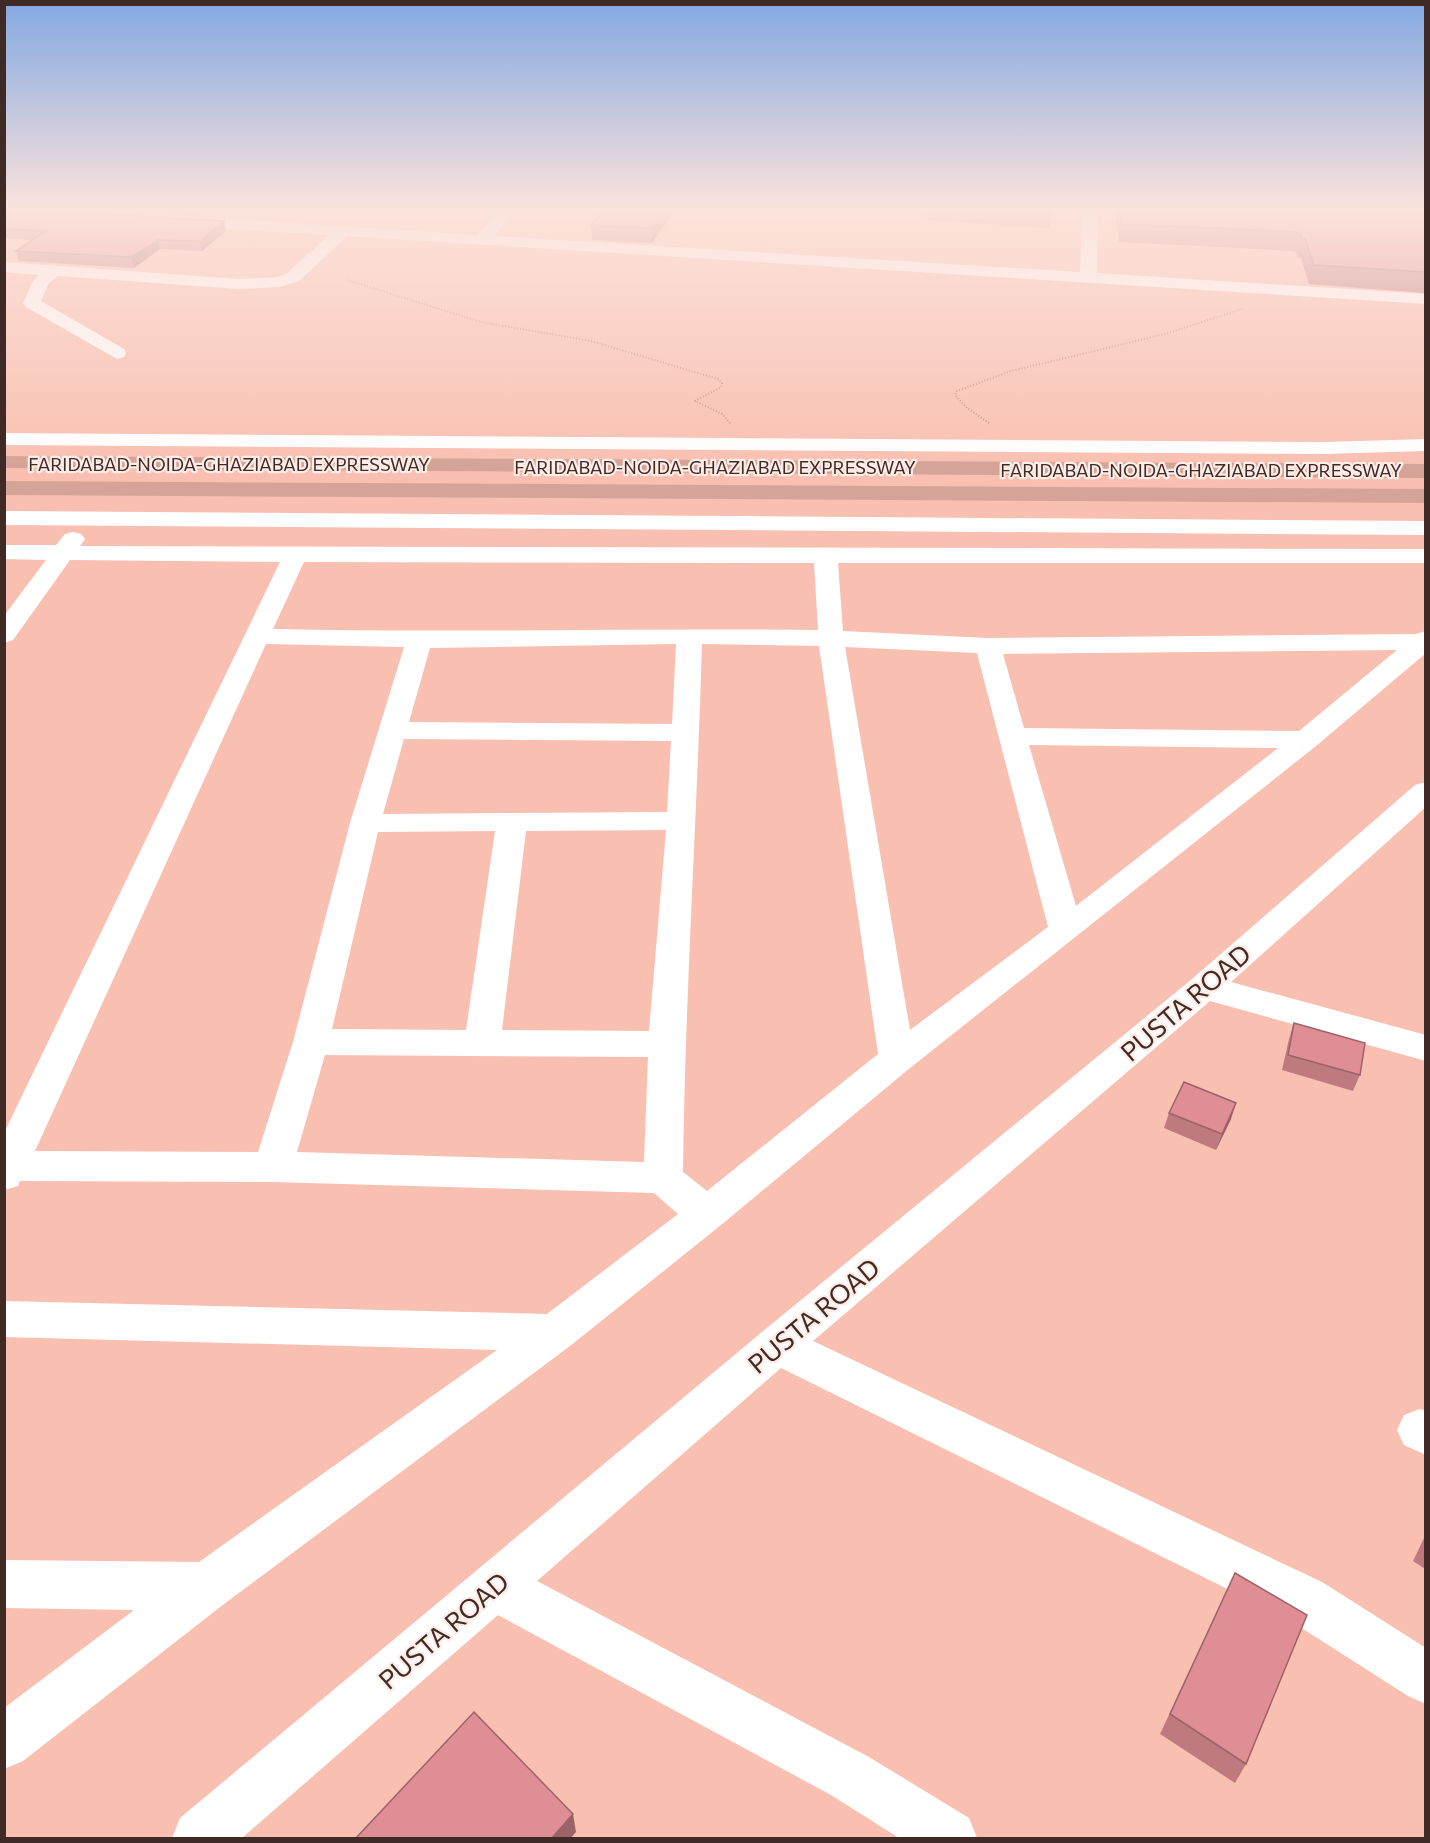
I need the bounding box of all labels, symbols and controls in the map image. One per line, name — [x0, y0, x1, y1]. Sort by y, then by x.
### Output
street label: FARIDABAD-NOIDA-GHAZIABAD EXPRESSWAY — [28, 453, 430, 475]
street label: FARIDABAD-NOIDA-GHAZIABAD EXPRESSWAY — [514, 456, 916, 478]
street label: FARIDABAD-NOIDA-GHAZIABAD EXPRESSWAY — [1000, 459, 1402, 481]
street label: PUSTA ROAD — [1114, 937, 1256, 1067]
street label: PUSTA ROAD — [741, 1251, 885, 1379]
street label: PUSTA ROAD — [372, 1565, 514, 1695]

